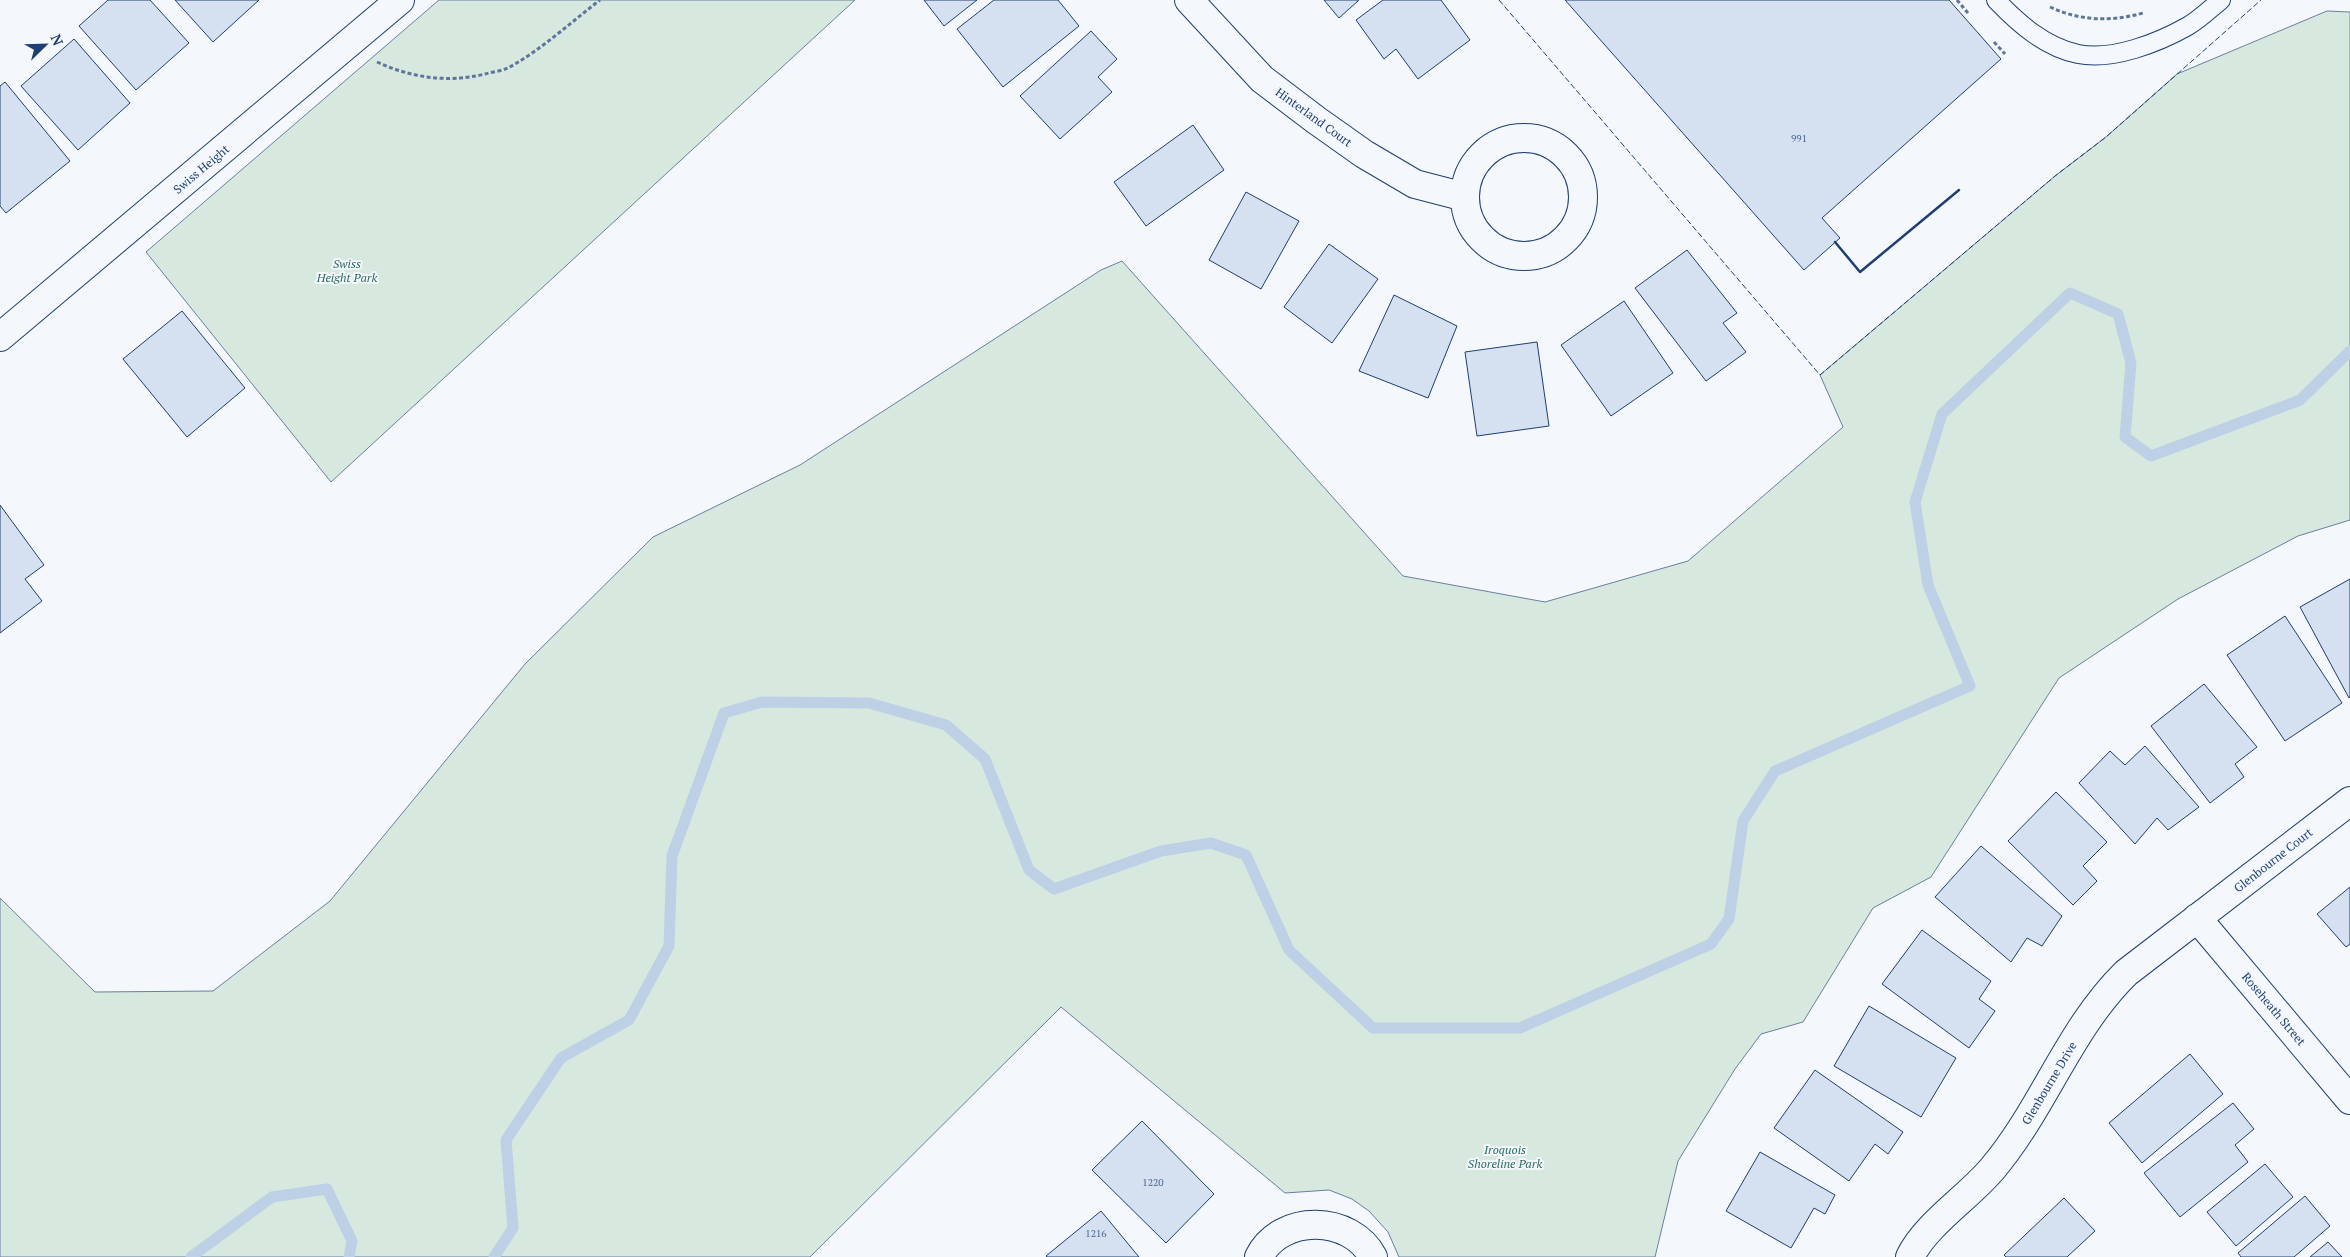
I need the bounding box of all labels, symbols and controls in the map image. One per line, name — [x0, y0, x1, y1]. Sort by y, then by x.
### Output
north arrow — [20, 20, 70, 70]
text: N — [47, 31, 68, 49]
street label: Hinterland Court — [1273, 84, 1356, 150]
house number: 991 — [1791, 132, 1807, 145]
street label: Swiss Height — [170, 141, 232, 197]
park label: Swiss Height Park — [316, 256, 377, 285]
street label: Glenbourne Court — [2231, 824, 2316, 895]
street label: Roseheath Street — [2239, 969, 2309, 1049]
street label: Glenbourne Drive — [2018, 1039, 2080, 1127]
park label: Iroquois Shoreline Park — [1468, 1142, 1542, 1171]
house number: 1220 — [1142, 1176, 1164, 1189]
house number: 1216 — [1085, 1227, 1107, 1240]

